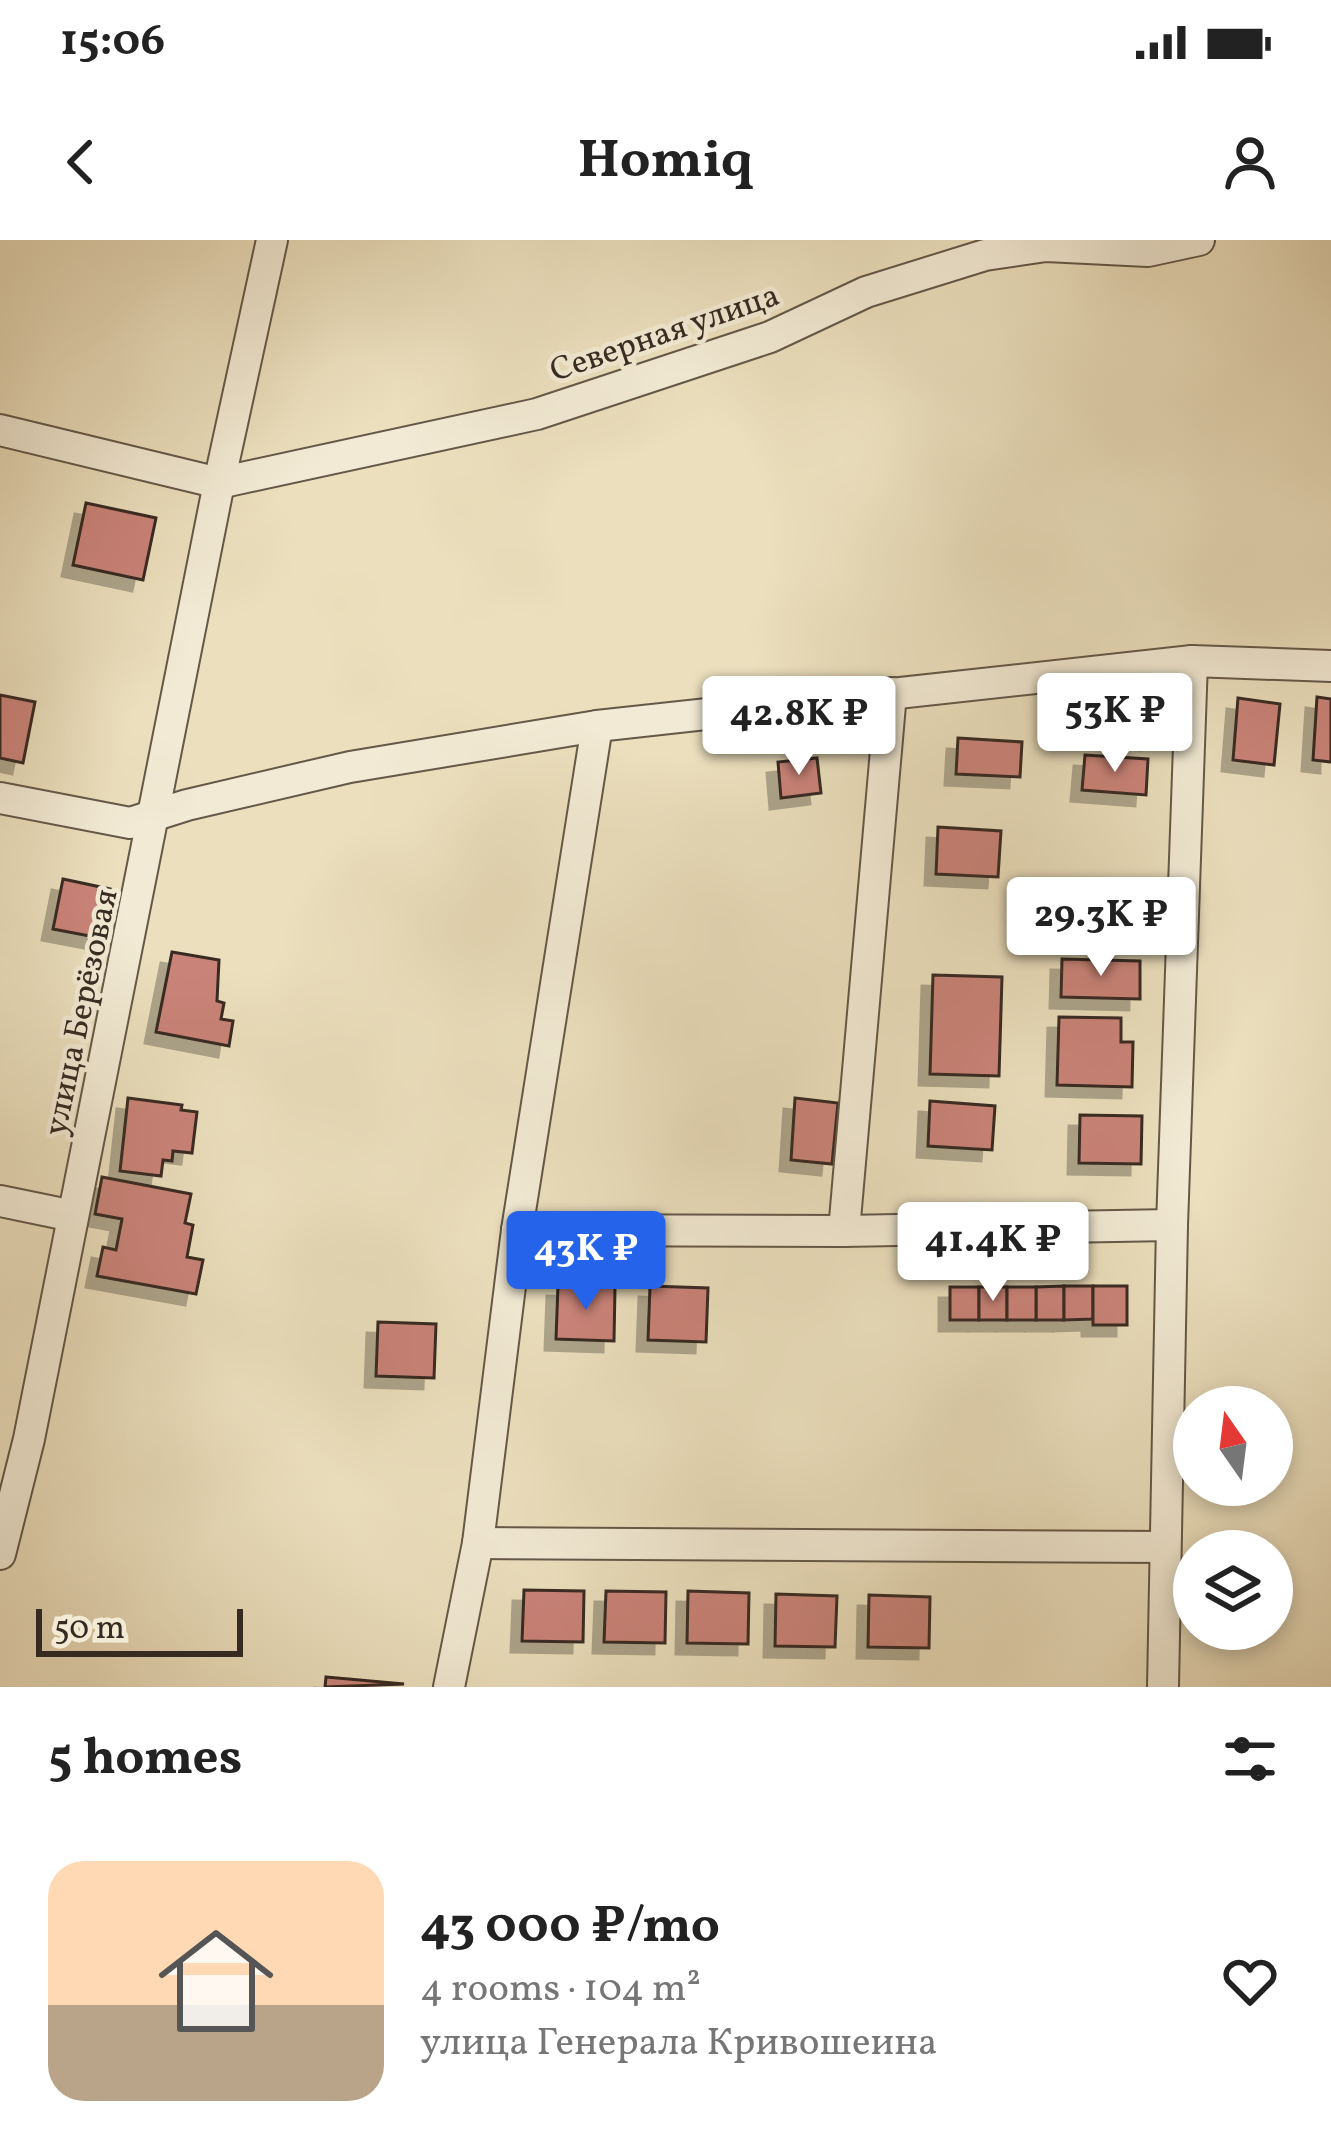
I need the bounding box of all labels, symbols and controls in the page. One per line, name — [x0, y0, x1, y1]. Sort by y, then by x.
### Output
text: 15:06 — [60, 11, 165, 74]
text: Homiq — [578, 125, 753, 200]
icon: back — [48, 129, 114, 195]
icon: person — [1217, 129, 1283, 195]
street label: Северная улица — [544, 274, 786, 396]
pin: 53K ₽ — [1031, 673, 1199, 775]
pin: 42.8K ₽ — [688, 676, 910, 778]
text: 53K ₽ — [1064, 685, 1166, 739]
text: 42.8K ₽ — [729, 688, 869, 742]
pin: 29.3K ₽ — [990, 877, 1212, 979]
street label: улица Берёзовая — [34, 885, 132, 1140]
text: 29.3K ₽ — [1034, 889, 1168, 943]
pin: 41.4K ₽ — [882, 1202, 1104, 1304]
pin: 43K ₽ — [502, 1211, 670, 1313]
text: 41.4K ₽ — [925, 1214, 1061, 1268]
text: 43K ₽ — [534, 1223, 638, 1277]
north arrow — [1173, 1386, 1293, 1506]
map controls — [1173, 1386, 1293, 1650]
button: layers — [1173, 1530, 1293, 1650]
scale bar — [36, 1603, 243, 1656]
text: 50 m — [54, 1607, 125, 1653]
text: 5 homes — [48, 1724, 242, 1795]
icon: filters — [1217, 1726, 1283, 1792]
text: 43 000 ₽/mo — [420, 1892, 720, 1963]
icon: home — [144, 1909, 288, 2053]
icon: heart — [1217, 1948, 1283, 2014]
text: 4 rooms · 104 m² — [420, 1963, 701, 2017]
text: улица Генерала Кривошеина — [420, 2017, 937, 2071]

